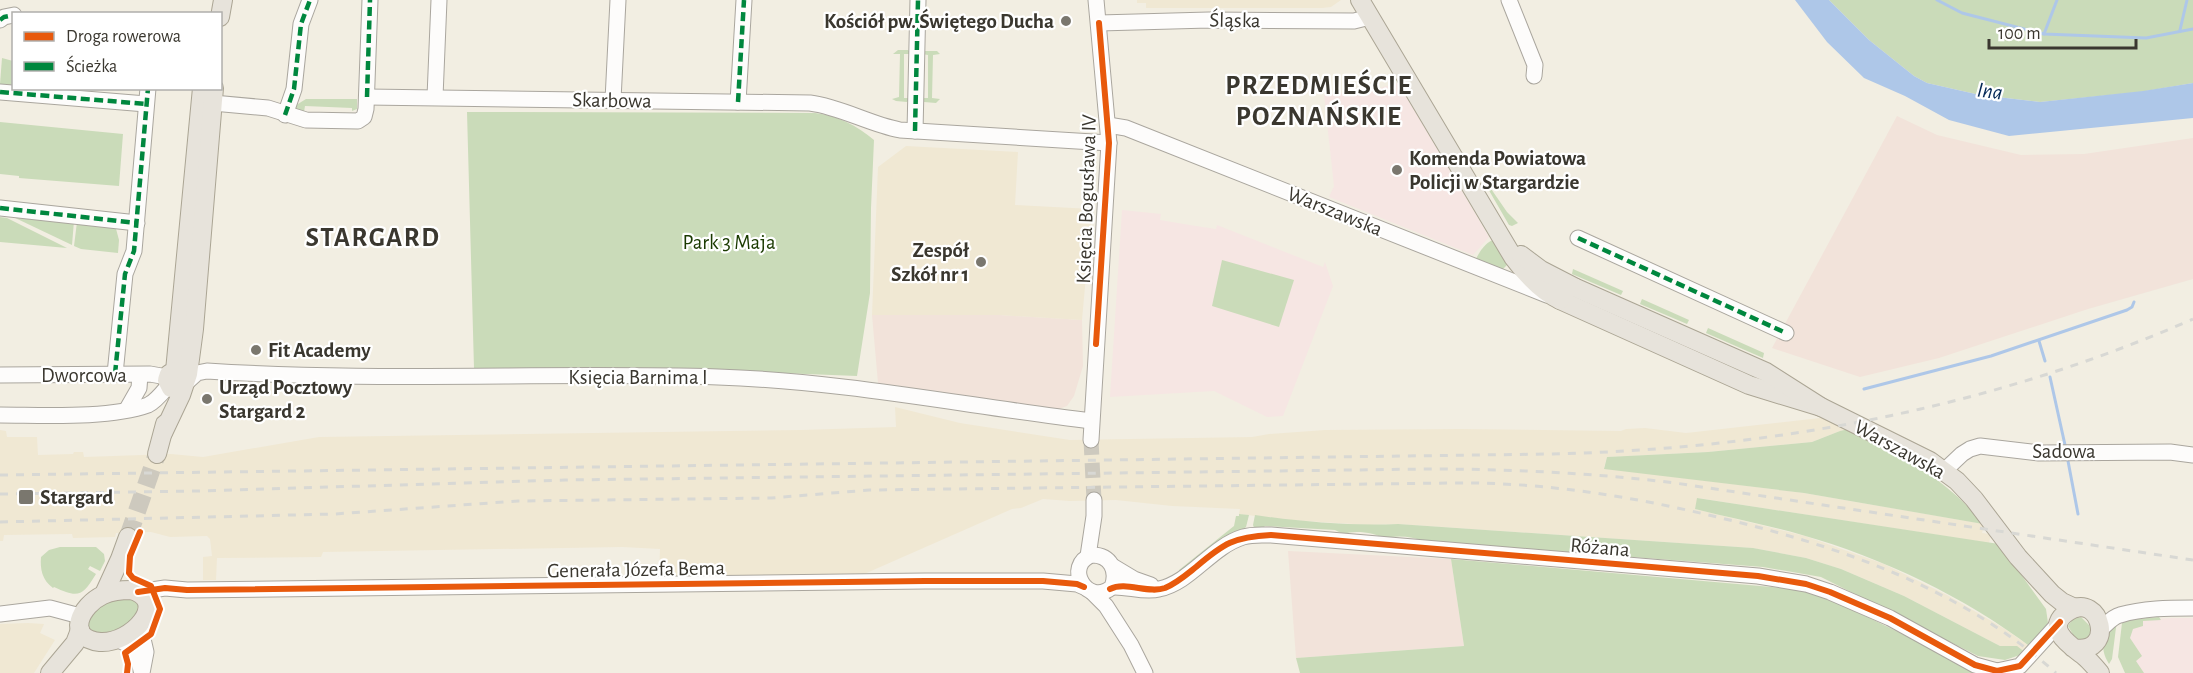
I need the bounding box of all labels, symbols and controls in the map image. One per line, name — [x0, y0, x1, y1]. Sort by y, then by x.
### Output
street label: Śląska — [1209, 7, 1261, 31]
place label: Kościół pw. Świętego Ducha — [824, 8, 1054, 32]
legend — [12, 12, 222, 90]
scale bar — [1989, 12, 2136, 50]
marker: Kościół pw. Świętego Ducha — [1059, 14, 1073, 28]
text: 100 m — [1998, 25, 2041, 43]
text: Droga rowerowa — [66, 28, 181, 46]
text: Ścieżka — [66, 55, 117, 76]
district label: PRZEDMIEŚCIE POZNAŃSKIE — [1225, 69, 1413, 130]
water label: Ina — [1976, 78, 2004, 104]
street label: Skarbowa — [572, 89, 652, 112]
street label: Księcia Bogusława IV — [1073, 114, 1100, 284]
place label: Komenda Powiatowa Policji w Stargardzie — [1409, 148, 1586, 193]
marker: Komenda Powiatowa Policji w Stargardzie — [1390, 163, 1404, 177]
street label: Warszawska — [1284, 183, 1386, 240]
district label: STARGARD — [306, 224, 440, 251]
park label: Park 3 Maja — [682, 232, 776, 253]
place label: Zespół Szkół nr 1 — [891, 240, 970, 285]
marker: Zespół Szkół nr 1 — [974, 255, 988, 269]
place label: Fit Academy — [268, 340, 371, 361]
marker: Fit Academy — [249, 343, 263, 357]
street label: Dworcowa — [41, 365, 127, 386]
street label: Księcia Barnima I — [568, 367, 708, 388]
place label: Urząd Pocztowy Stargard 2 — [219, 377, 353, 422]
marker: Urząd Pocztowy Stargard 2 — [200, 392, 214, 406]
street label: Warszawska — [1851, 416, 1949, 483]
street label: Sadowa — [2032, 441, 2096, 462]
place label: Stargard — [40, 487, 113, 508]
marker: Stargard — [17, 488, 35, 506]
street label: Różana — [1569, 534, 1631, 561]
street label: Generała Józefa Bema — [547, 557, 725, 582]

